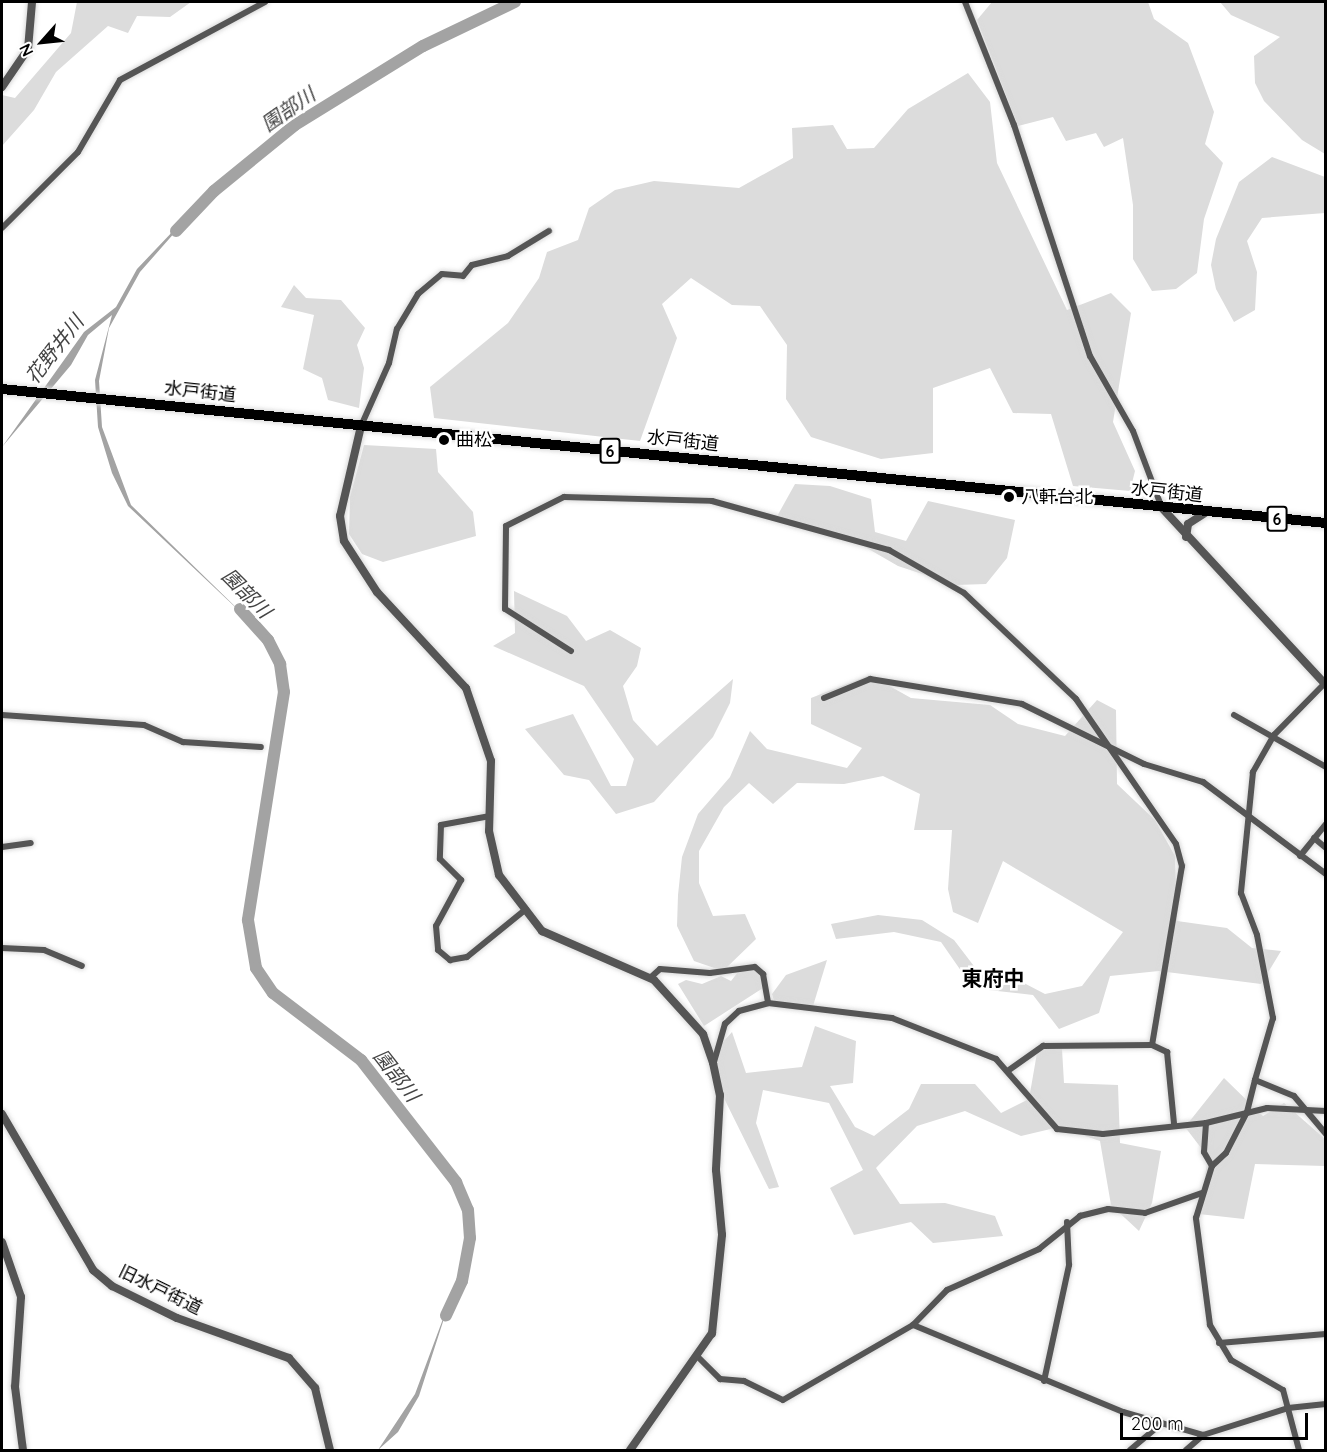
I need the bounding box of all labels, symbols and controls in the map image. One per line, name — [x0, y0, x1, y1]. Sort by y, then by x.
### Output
north arrow — [12, 12, 72, 72]
text: N — [14, 40, 38, 60]
water label: 園部川 — [257, 82, 319, 136]
water label: 花野井川 — [20, 310, 88, 388]
street label: 水戸街道 — [163, 377, 237, 407]
street label: 水戸街道 — [646, 426, 720, 456]
place label: 曲松 — [456, 429, 492, 451]
marker: 曲松 — [437, 433, 451, 447]
road number: 6 — [600, 438, 620, 464]
street label: 水戸街道 — [1130, 477, 1204, 507]
place label: 八軒台北 — [1021, 486, 1093, 508]
marker: 八軒台北 — [1002, 490, 1016, 504]
road number: 6 — [1266, 506, 1288, 532]
water label: 園部川 — [217, 563, 277, 623]
district label: 東府中 — [962, 965, 1024, 991]
water label: 園部川 — [369, 1044, 425, 1106]
street label: 旧水戸街道 — [115, 1261, 205, 1319]
scale bar — [1123, 1401, 1310, 1439]
text: 200 m — [1131, 1412, 1184, 1435]

